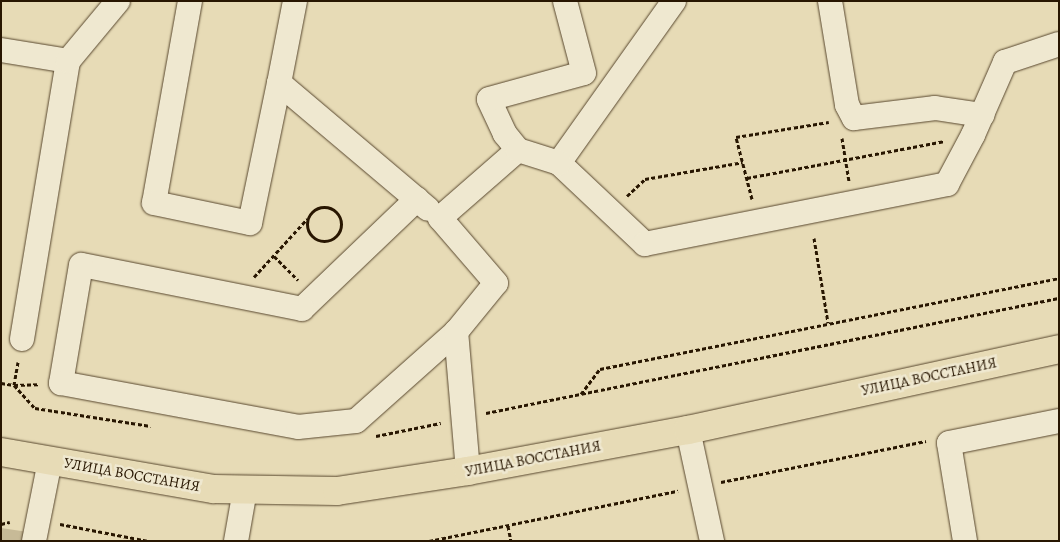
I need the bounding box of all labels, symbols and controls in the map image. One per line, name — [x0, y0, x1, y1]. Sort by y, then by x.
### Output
street label: УЛИЦА ВОССТАНИЯ — [860, 354, 998, 400]
street label: УЛИЦА ВОССТАНИЯ — [464, 437, 602, 481]
street label: УЛИЦА ВОССТАНИЯ — [63, 454, 201, 496]

